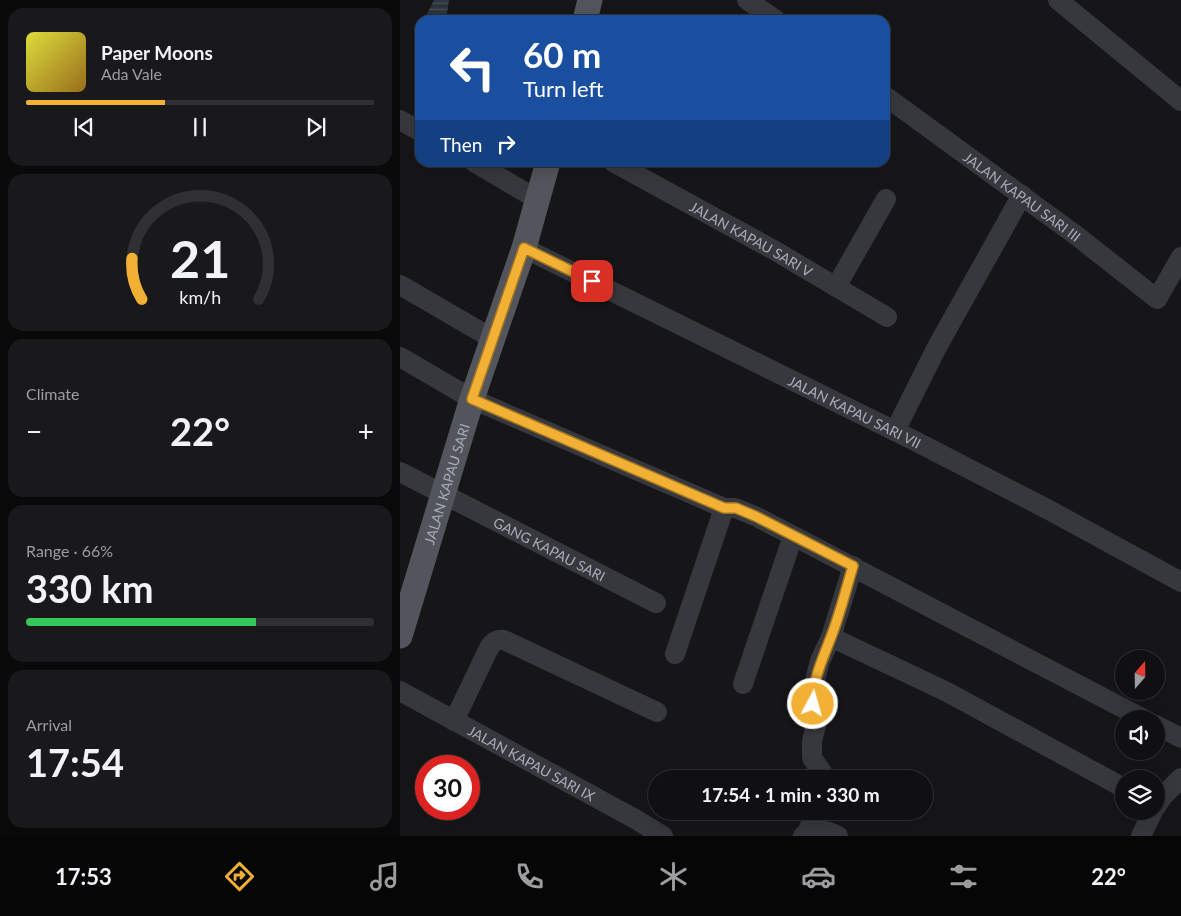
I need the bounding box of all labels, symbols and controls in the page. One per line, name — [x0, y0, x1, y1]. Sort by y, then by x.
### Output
text: 60 m — [523, 33, 601, 75]
icon: left — [440, 35, 505, 100]
text: Paper Moons — [101, 41, 213, 64]
text: Ada Vale — [101, 64, 162, 83]
text: Turn left — [523, 75, 604, 102]
icon: previous — [70, 113, 98, 141]
icon: pause — [186, 113, 214, 141]
icon: next — [302, 113, 330, 141]
icon: right — [492, 130, 520, 158]
text: Then — [440, 133, 482, 156]
street label: JALAN KAPAU SARI III — [960, 148, 1084, 244]
street label: JALAN KAPAU SARI V — [687, 197, 816, 280]
text: 21 — [170, 227, 230, 289]
pin — [571, 260, 613, 302]
icon: arrive — [578, 267, 606, 295]
text: km/h — [179, 286, 221, 308]
street label: JALAN KAPAU SARI VII — [786, 371, 924, 451]
text: Climate — [26, 384, 79, 403]
text: 22° — [170, 408, 230, 454]
text: − — [26, 414, 42, 448]
text: + — [358, 414, 374, 448]
street label: JALAN KAPAU SARI — [420, 421, 473, 546]
street label: GANG KAPAU SARI — [491, 513, 608, 584]
text: Range · 66% — [26, 541, 113, 560]
text: 330 km — [26, 565, 154, 611]
north arrow — [1115, 650, 1165, 700]
map controls — [1115, 650, 1165, 820]
position arrow — [786, 677, 838, 729]
button: sound — [1115, 710, 1165, 760]
text: Arrival — [26, 715, 72, 734]
street label: JALAN KAPAU SARI IX — [465, 721, 598, 804]
text: 17:54 — [26, 739, 124, 785]
speed limit sign: 30 — [415, 755, 480, 820]
button: layers — [1115, 770, 1165, 820]
text: 17:54 · 1 min · 330 m — [701, 783, 880, 806]
icon: directions — [222, 859, 257, 894]
icon: music — [367, 859, 402, 894]
icon: phone — [512, 859, 547, 894]
icon: climate — [656, 859, 691, 894]
icon: car — [801, 859, 836, 894]
icon: filters — [946, 859, 981, 894]
text: 17:53 — [55, 863, 112, 890]
text: 22° — [1091, 863, 1126, 890]

